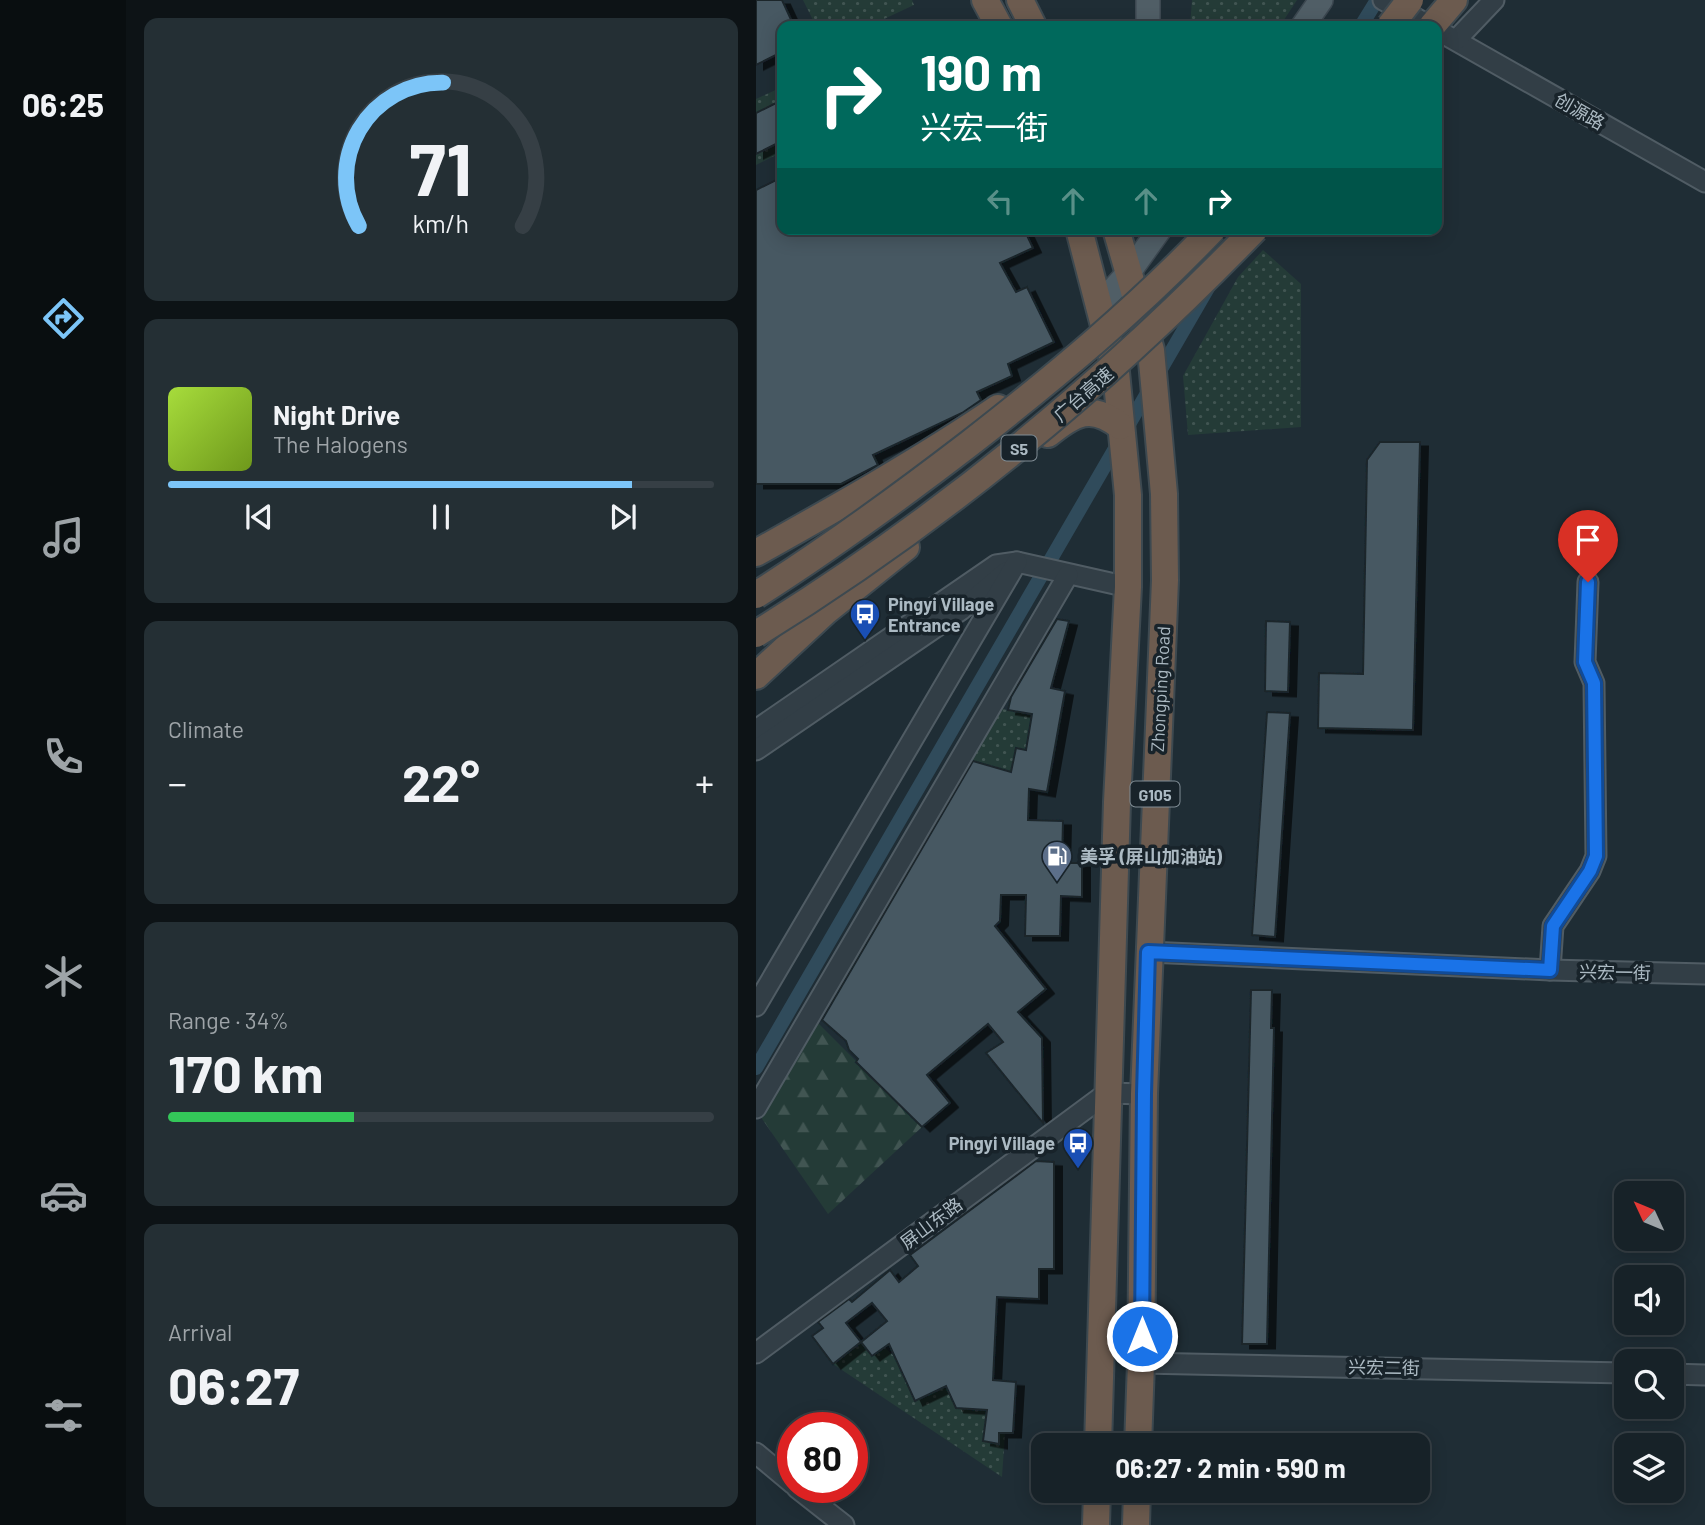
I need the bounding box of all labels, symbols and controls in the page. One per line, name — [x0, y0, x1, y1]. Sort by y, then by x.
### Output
text: 190 m — [920, 42, 1042, 101]
icon: right — [805, 49, 896, 140]
text: 06:25 — [22, 85, 104, 123]
street label: 创源路 — [1551, 88, 1609, 134]
text: 兴宏一街 — [920, 107, 1048, 145]
text: 71 — [410, 123, 472, 211]
icon: left — [981, 182, 1019, 220]
icon: ahead — [1054, 182, 1092, 220]
icon: ahead — [1127, 182, 1165, 220]
icon: right — [1200, 182, 1238, 220]
text: km/h — [413, 208, 469, 238]
icon: directions — [39, 294, 88, 343]
street label: 广台高速 — [1049, 362, 1117, 426]
text: Night Drive — [273, 399, 400, 430]
text: The Halogens — [273, 430, 408, 458]
road number: S5 — [1002, 436, 1036, 461]
icon: previous — [240, 498, 278, 536]
icon: pause — [422, 498, 460, 536]
icon: next — [604, 498, 642, 536]
pin — [1558, 510, 1618, 582]
icon: music — [39, 513, 88, 562]
icon: arrive — [1569, 521, 1607, 559]
place label: Pingyi Village Entrance — [888, 593, 995, 636]
bus stop icon: Pingyi Village Entrance — [848, 597, 882, 641]
street label: Zhongping Road — [1146, 626, 1174, 752]
text: Climate — [168, 715, 244, 743]
icon: phone — [39, 732, 88, 781]
text: 22° — [402, 750, 480, 812]
text: − — [168, 759, 187, 805]
text: + — [695, 759, 714, 805]
road number: G105 — [1130, 782, 1180, 806]
fuel station icon: 美孚 (屏山加油站) — [1040, 839, 1074, 883]
place label: 美孚 (屏山加油站) — [1080, 845, 1223, 867]
icon: climate — [39, 952, 88, 1001]
street label: 兴宏一街 — [1579, 960, 1651, 984]
text: Range · 34% — [168, 1006, 289, 1034]
text: 170 km — [168, 1041, 323, 1103]
bus stop icon: Pingyi Village — [1061, 1126, 1095, 1170]
place label: Pingyi Village — [949, 1132, 1055, 1154]
icon: car — [39, 1171, 88, 1220]
north arrow — [1614, 1181, 1684, 1251]
map controls — [1614, 1181, 1684, 1503]
street label: 屏山东路 — [896, 1193, 966, 1253]
button: sound — [1614, 1265, 1684, 1335]
position arrow — [1105, 1299, 1179, 1373]
text: Arrival — [168, 1318, 232, 1346]
button: search — [1614, 1349, 1684, 1419]
text: 06:27 — [168, 1353, 299, 1415]
street label: 兴宏二街 — [1348, 1355, 1420, 1379]
icon: filters — [39, 1391, 88, 1440]
speed limit sign: 80 — [777, 1412, 868, 1503]
button: layers — [1614, 1433, 1684, 1503]
text: 06:27 · 2 min · 590 m — [1115, 1452, 1346, 1483]

